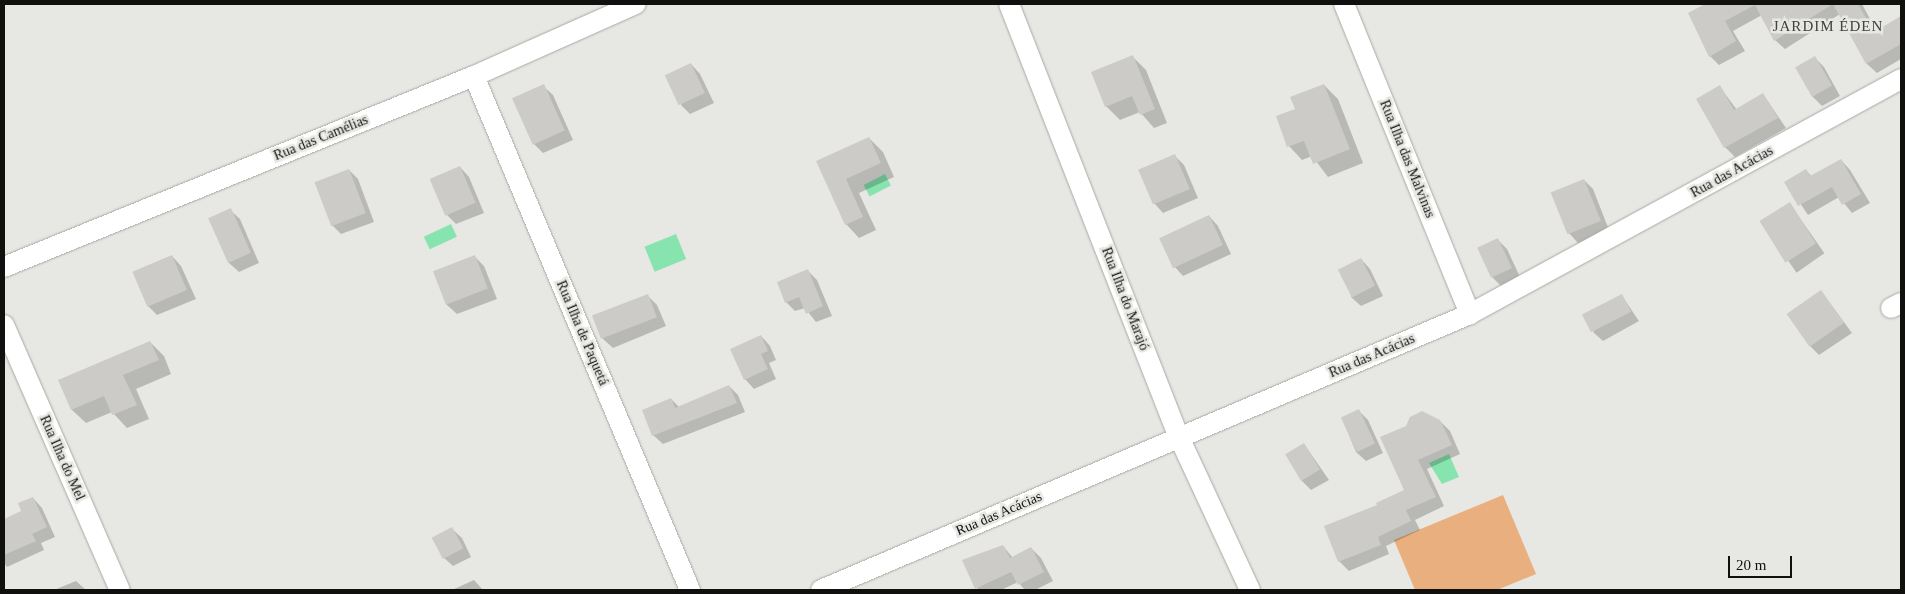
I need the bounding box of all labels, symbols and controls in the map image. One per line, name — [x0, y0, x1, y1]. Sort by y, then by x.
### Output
district label: JARDIM ÉDEN — [1771, 18, 1885, 36]
street label: Rua Ilha das Malvinas — [1376, 98, 1438, 220]
street label: Rua das Camélias — [271, 111, 371, 165]
street label: Rua das Acácias — [1687, 142, 1777, 202]
street label: Rua Ilha do Marajó — [1098, 245, 1152, 353]
street label: Rua Ilha de Paquetá — [552, 278, 612, 388]
street label: Rua das Acácias — [1326, 330, 1418, 382]
street label: Rua Ilha do Mel — [36, 413, 88, 503]
street label: Rua das Acácias — [953, 488, 1045, 540]
scale bar — [1730, 546, 1794, 578]
text: 20 m — [1736, 557, 1766, 573]

